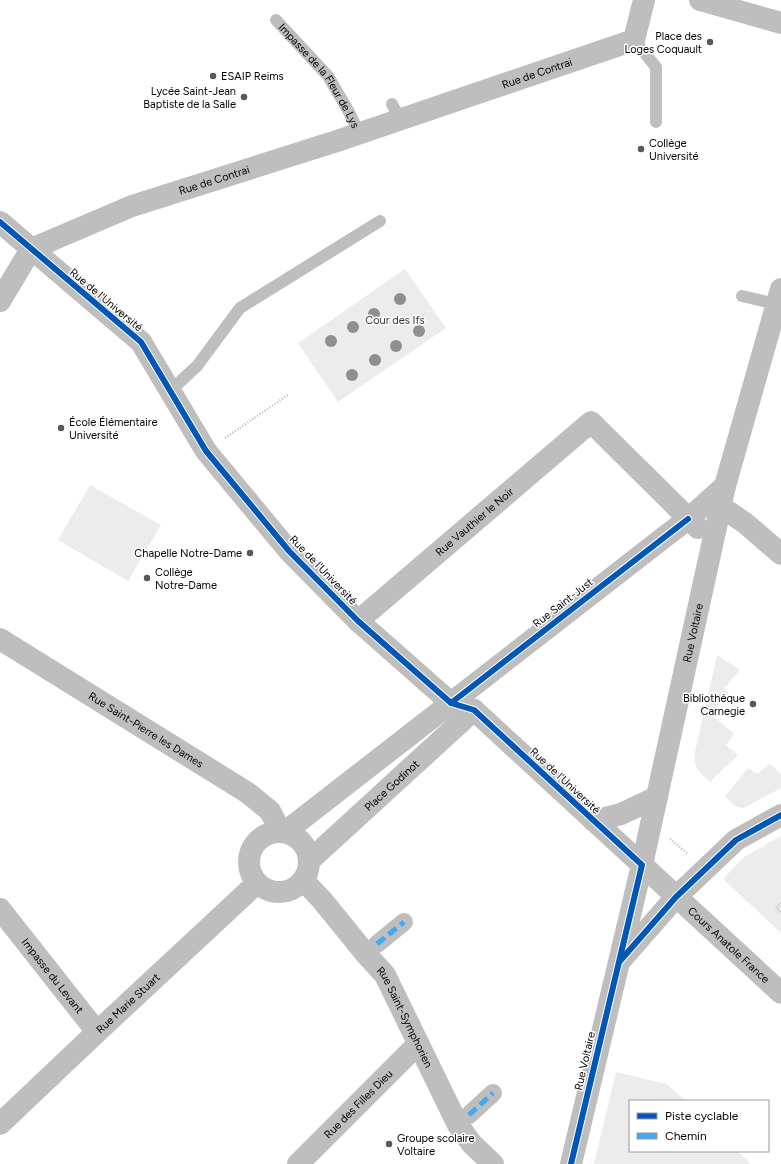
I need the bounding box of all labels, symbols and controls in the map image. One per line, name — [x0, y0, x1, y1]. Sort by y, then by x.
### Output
street label: Impasse de la Fleur de Lys — [276, 21, 362, 130]
place label: Place des Loges Coquault — [624, 30, 702, 56]
marker: Place des Loges Coquault — [705, 37, 715, 47]
street label: Rue de Contrai — [500, 55, 574, 91]
place label: ESAIP Reims — [221, 70, 284, 83]
marker: ESAIP Reims — [208, 71, 218, 81]
place label: Lycée Saint-Jean Baptiste de la Salle — [143, 85, 236, 111]
marker: Lycée Saint-Jean Baptiste de la Salle — [239, 92, 249, 102]
place label: Collège Université — [649, 137, 699, 163]
marker: Collège Université — [636, 144, 646, 154]
street label: Rue de Contrai — [177, 163, 251, 197]
street label: Rue de l'Université — [67, 266, 145, 334]
park label: Cour des Ifs — [365, 314, 425, 327]
place label: École Élémentaire Université — [69, 416, 157, 442]
marker: École Élémentaire Université — [56, 423, 66, 433]
street label: Rue Vauthier le Noir — [433, 485, 516, 559]
street label: Rue de l'Université — [287, 533, 359, 607]
place label: Chapelle Notre-Dame — [134, 547, 242, 560]
marker: Chapelle Notre-Dame — [245, 548, 255, 558]
place label: Collège Notre-Dame — [155, 566, 217, 592]
marker: Collège Notre-Dame — [142, 573, 152, 583]
street label: Rue Saint-Just — [530, 576, 596, 630]
street label: Rue Voltaire — [680, 602, 706, 663]
street label: Rue Saint-Pierre les Dames — [86, 689, 206, 770]
place label: Bibliothèque Carnegie — [683, 692, 745, 718]
marker: Bibliothèque Carnegie — [748, 699, 758, 709]
street label: Rue de l'Université — [527, 745, 603, 817]
street label: Place Godinot — [362, 757, 422, 814]
street label: Cours Anatole France — [685, 904, 772, 986]
street label: Impasse du Levant — [19, 936, 86, 1016]
street label: Rue Saint-Symphorien — [374, 964, 435, 1070]
street label: Rue Marie Stuart — [93, 970, 163, 1036]
street label: Rue Voltaire — [572, 1030, 598, 1092]
street label: Rue des Filles Dieu — [321, 1067, 395, 1141]
legend — [629, 1100, 769, 1152]
text: Piste cyclable — [665, 1109, 739, 1123]
text: Chemin — [665, 1129, 707, 1143]
place label: Groupe scolaire Voltaire — [397, 1132, 475, 1158]
marker: Groupe scolaire Voltaire — [384, 1139, 394, 1149]

